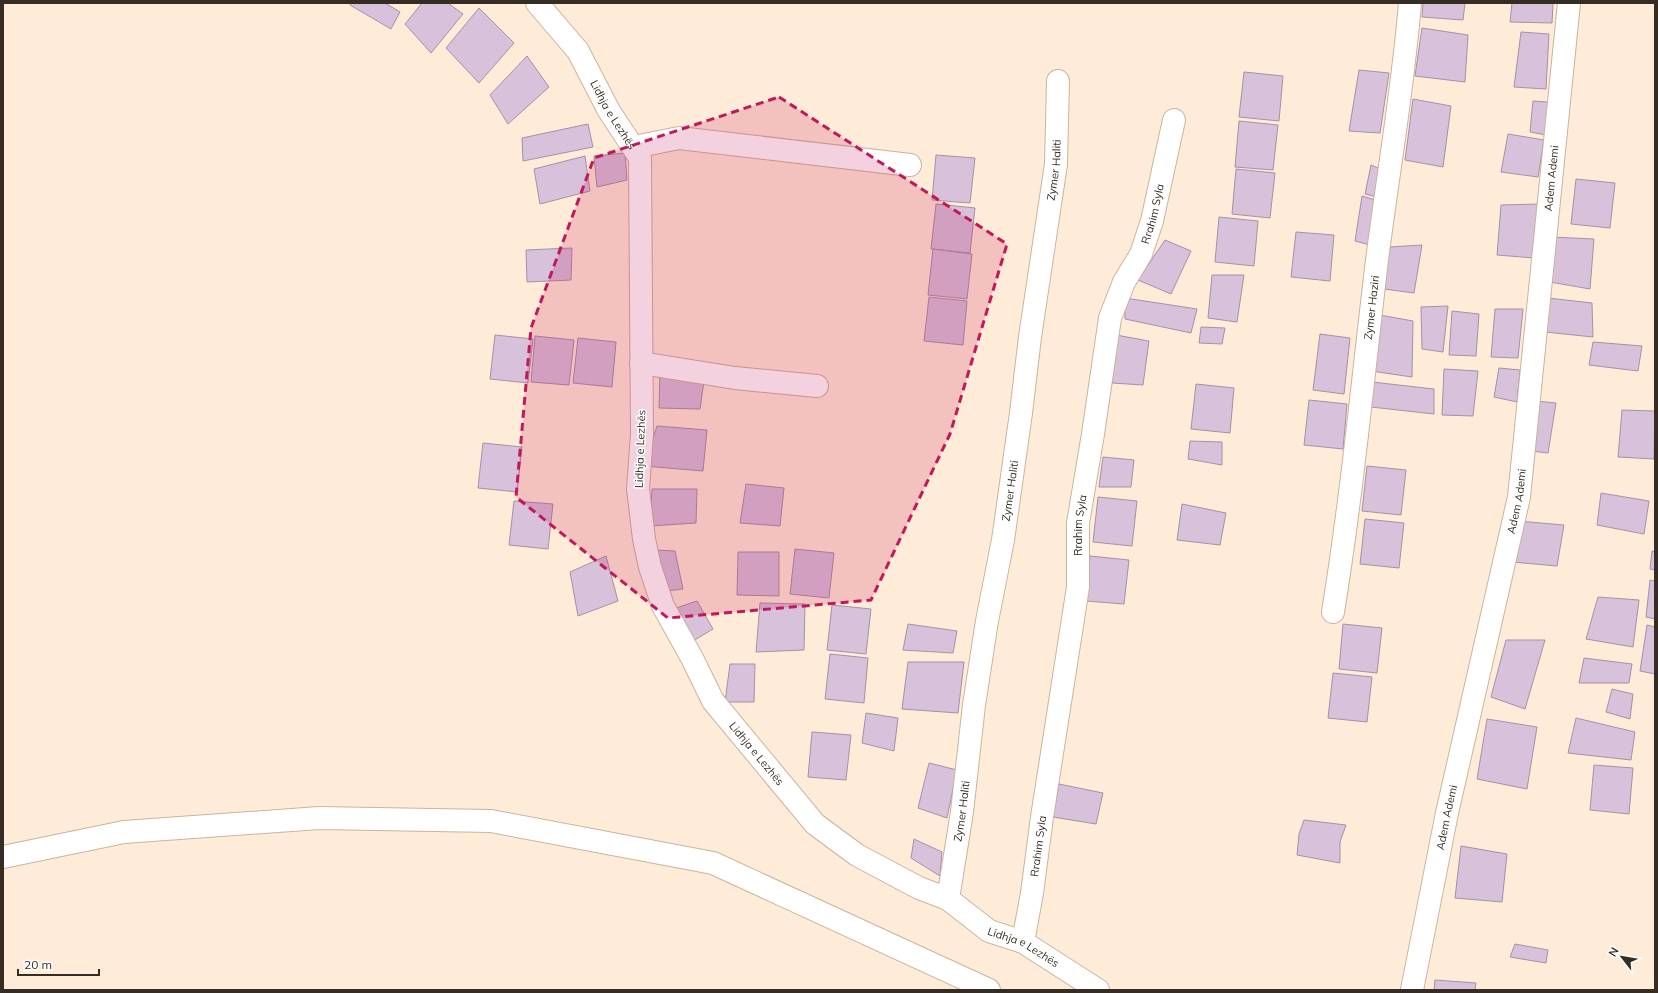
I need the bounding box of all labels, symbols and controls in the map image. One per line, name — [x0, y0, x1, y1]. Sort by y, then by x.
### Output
street label: Lidhja e Lezhës — [587, 78, 639, 152]
street label: Zymer Haliti — [1044, 139, 1064, 201]
street label: Adem Ademi — [1541, 145, 1562, 212]
street label: Rrahim Syla — [1138, 182, 1167, 246]
street label: Zymer Haziri — [1361, 274, 1382, 340]
street label: Lidhja e Lezhës — [632, 410, 648, 488]
street label: Zymer Haliti — [999, 459, 1021, 522]
street label: Adem Ademi — [1504, 468, 1529, 535]
street label: Rrahim Syla — [1071, 494, 1090, 556]
street label: Lidhja e Lezhës — [726, 719, 787, 788]
street label: Zymer Haliti — [950, 780, 972, 843]
street label: Adem Ademi — [1433, 784, 1460, 851]
street label: Rrahim Syla — [1027, 815, 1049, 878]
street label: Lidhja e Lezhës — [986, 924, 1062, 970]
north arrow — [1602, 937, 1642, 977]
text: N — [1605, 945, 1622, 959]
scale bar — [18, 951, 99, 977]
text: 20 m — [24, 957, 52, 972]

